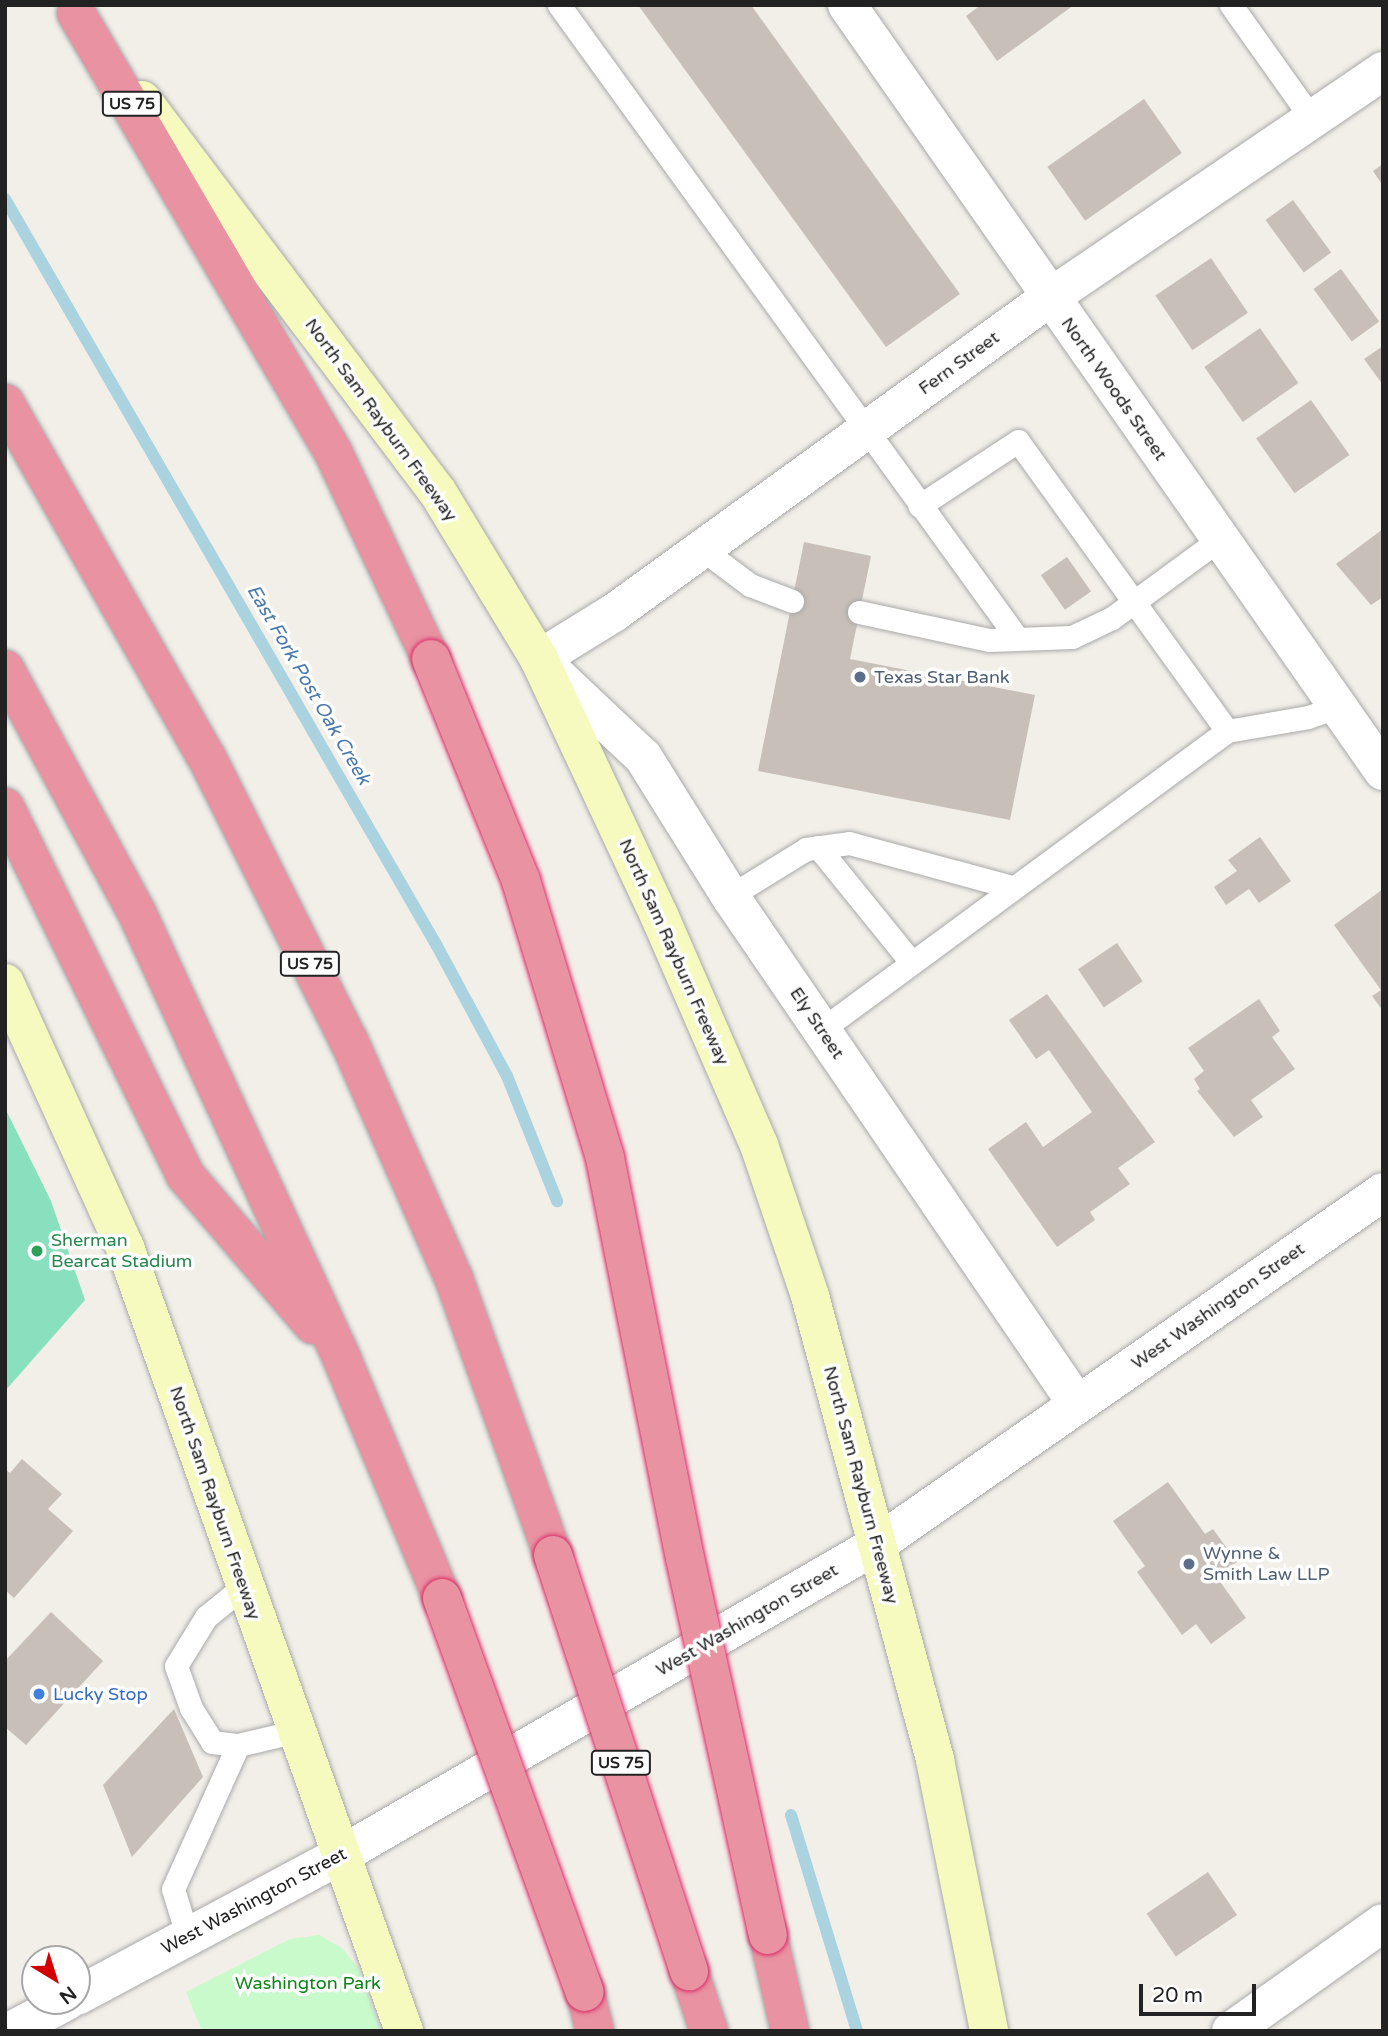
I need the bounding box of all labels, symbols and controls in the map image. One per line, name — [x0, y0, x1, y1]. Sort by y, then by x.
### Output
road number: US 75 — [100, 92, 164, 116]
street label: North Woods Street — [1056, 313, 1172, 465]
street label: North Sam Rayburn Freeway — [300, 314, 462, 526]
street label: Fern Street — [914, 327, 1004, 399]
water label: East Fork Post Oak Creek — [241, 581, 375, 789]
place label: Texas Star Bank — [874, 666, 1010, 688]
marker: Texas Star Bank — [852, 669, 868, 685]
street label: North Sam Rayburn Freeway — [614, 836, 734, 1068]
road number: US 75 — [278, 952, 342, 976]
street label: Ely Street — [785, 983, 849, 1063]
place label: Sherman Bearcat Stadium — [51, 1230, 192, 1272]
street label: West Washington Street — [1127, 1238, 1309, 1374]
marker: Sherman Bearcat Stadium — [29, 1243, 45, 1259]
street label: North Sam Rayburn Freeway — [819, 1364, 903, 1606]
street label: North Sam Rayburn Freeway — [165, 1383, 265, 1623]
place label: Wynne & Smith Law LLP — [1203, 1543, 1330, 1586]
marker: Wynne & Smith Law LLP — [1181, 1556, 1197, 1572]
street label: West Washington Street — [652, 1559, 842, 1681]
place label: Lucky Stop — [53, 1683, 148, 1705]
marker: Lucky Stop — [31, 1686, 47, 1702]
road number: US 75 — [590, 1750, 652, 1776]
street label: West Washington Street — [158, 1843, 350, 1959]
north arrow — [21, 1945, 91, 2015]
scale bar — [1143, 1969, 1260, 2013]
park label: Washington Park — [235, 1972, 381, 1994]
text: N — [55, 1982, 80, 2008]
text: 20 m — [1152, 1983, 1203, 2008]

